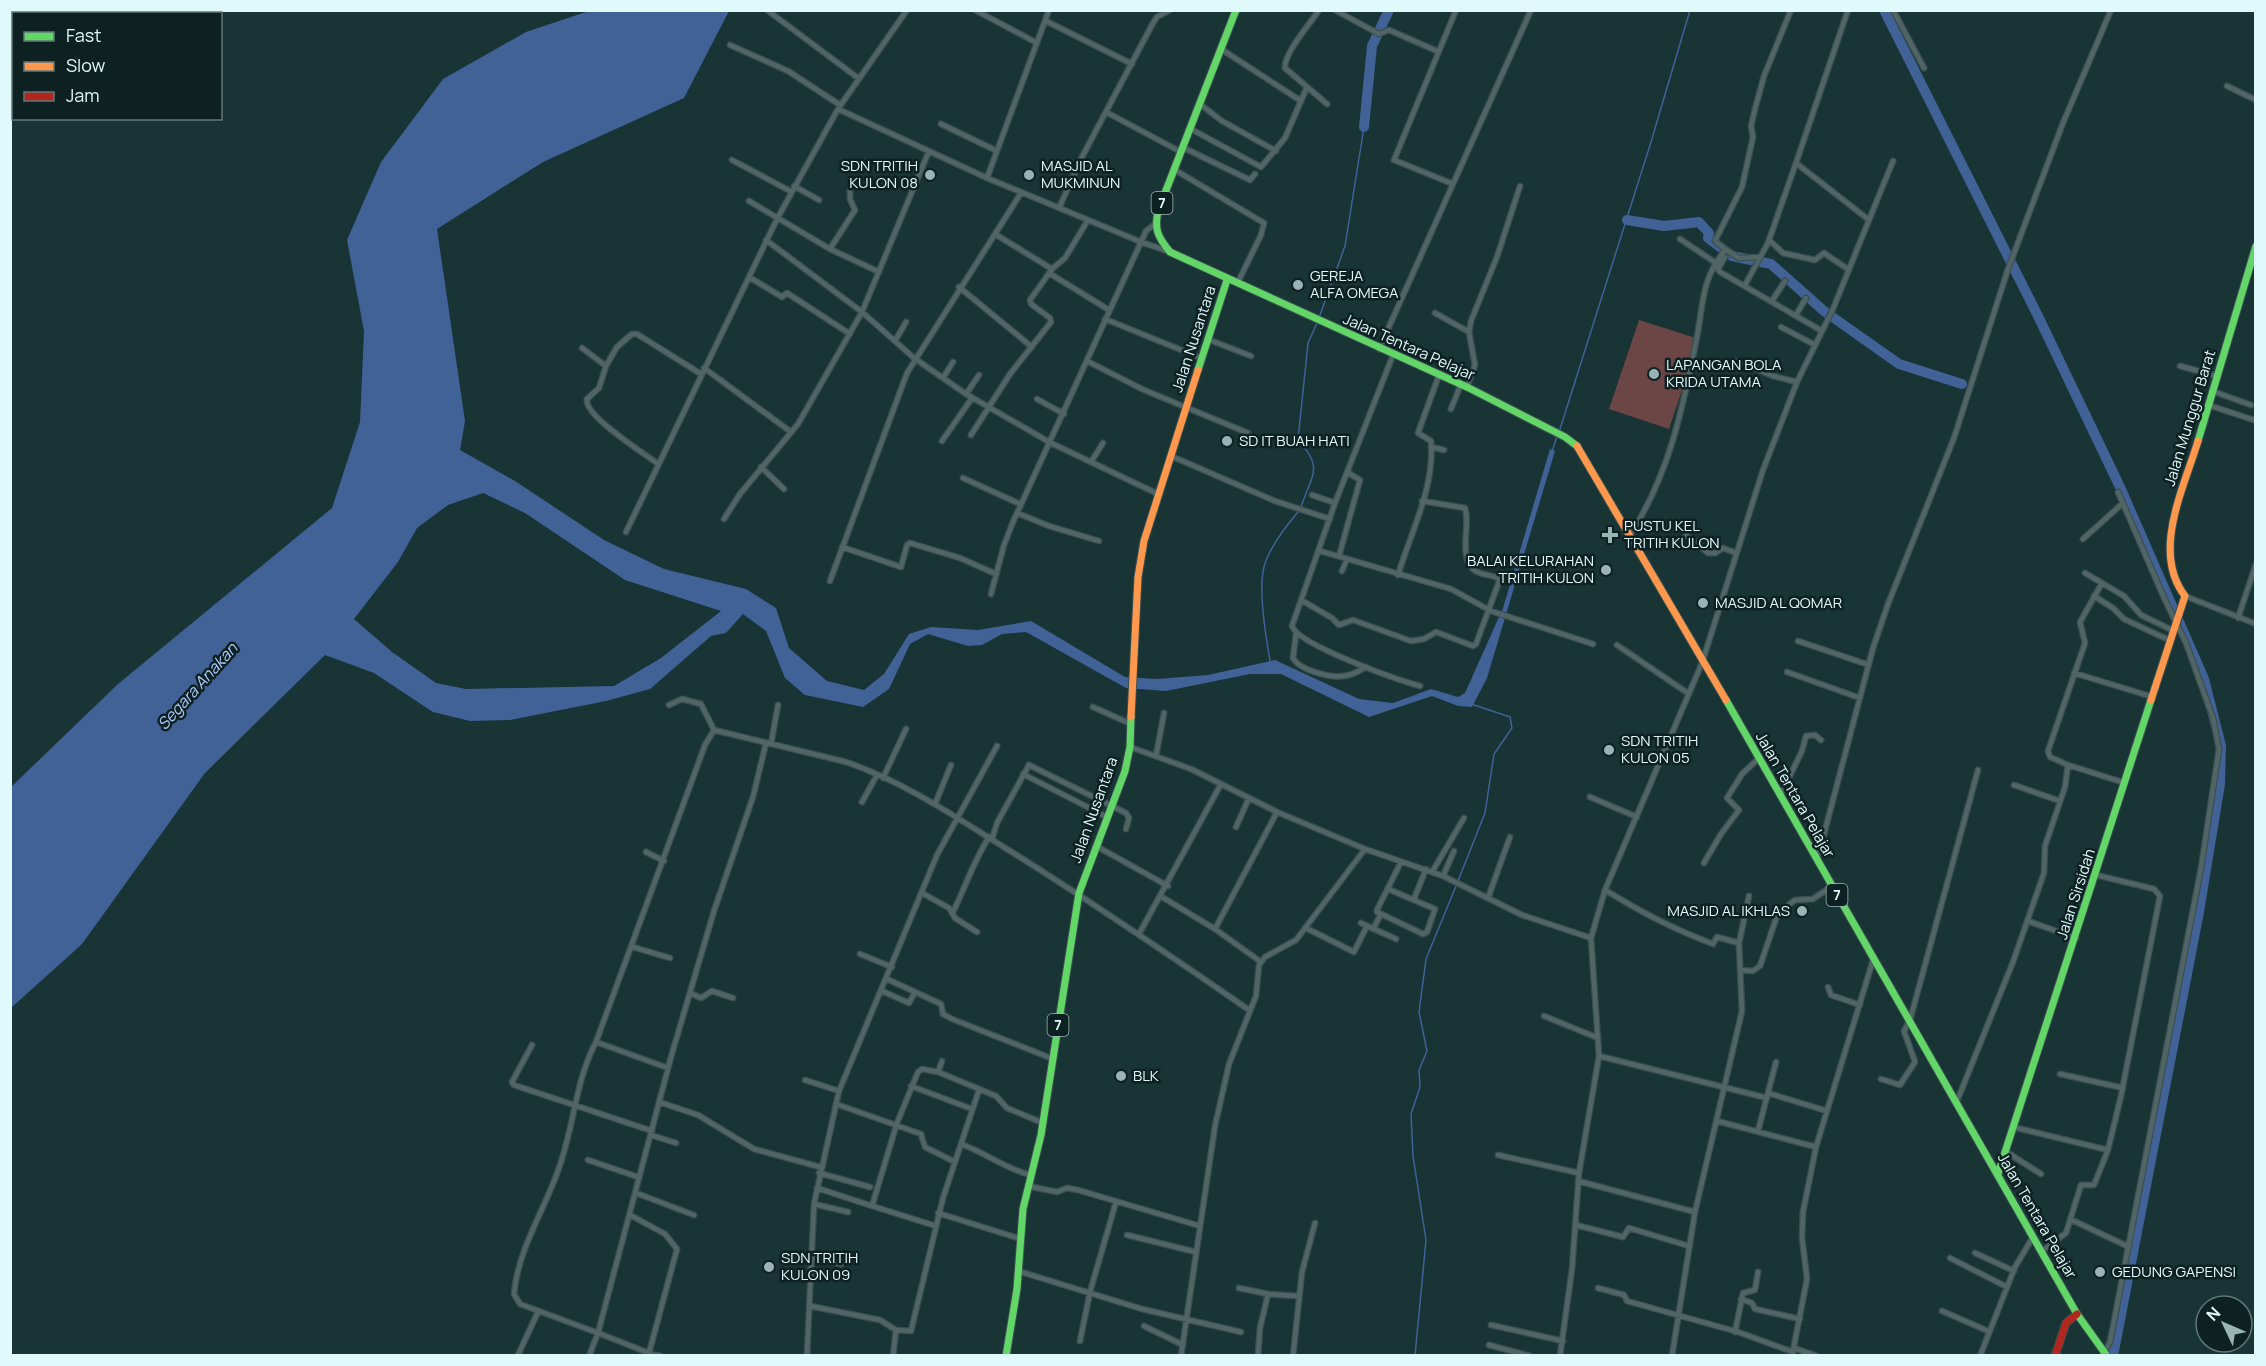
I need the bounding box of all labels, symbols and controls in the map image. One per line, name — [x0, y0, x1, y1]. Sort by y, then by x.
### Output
legend — [12, 12, 222, 120]
text: Fast — [66, 23, 101, 47]
text: Slow — [66, 53, 106, 77]
text: Jam — [66, 83, 100, 107]
place label: SDN TRITIH KULON 08 — [841, 155, 918, 193]
place label: MASJID AL MUKMINUN — [1041, 155, 1120, 193]
marker: SDN TRITIH KULON 08 — [923, 168, 937, 182]
marker: MASJID AL MUKMINUN — [1022, 168, 1036, 182]
road number: 7 — [1152, 192, 1172, 214]
place label: GEREJA ALFA OMEGA — [1310, 265, 1399, 303]
marker: GEREJA ALFA OMEGA — [1291, 278, 1305, 292]
street label: Jalan Nusantara — [1166, 283, 1221, 395]
street label: Jalan Tentara Pelajar — [1340, 308, 1479, 385]
street label: Jalan Munggur Barat — [2159, 347, 2220, 489]
place label: LAPANGAN BOLA KRIDA UTAMA — [1666, 354, 1782, 392]
marker: LAPANGAN BOLA KRIDA UTAMA — [1647, 367, 1661, 381]
place label: SD IT BUAH HATI — [1239, 430, 1350, 451]
marker: SD IT BUAH HATI — [1220, 434, 1234, 448]
place label: PUSTU KEL TRITIH KULON — [1624, 515, 1720, 553]
marker: PUSTU KEL TRITIH KULON — [1601, 526, 1619, 544]
place label: BALAI KELURAHAN TRITIH KULON — [1467, 550, 1594, 588]
marker: BALAI KELURAHAN TRITIH KULON — [1599, 563, 1613, 577]
place label: MASJID AL QOMAR — [1715, 592, 1842, 613]
marker: MASJID AL QOMAR — [1696, 596, 1710, 610]
water label: Segara Anakan — [152, 637, 242, 734]
street label: Jalan Tentara Pelajar — [1751, 728, 1840, 862]
place label: SDN TRITIH KULON 05 — [1621, 730, 1698, 768]
marker: SDN TRITIH KULON 05 — [1602, 743, 1616, 757]
street label: Jalan Nusantara — [1065, 754, 1122, 866]
street label: Jalan Sirsidah — [2051, 846, 2100, 942]
road number: 7 — [1826, 884, 1848, 906]
place label: MASJID AL IKHLAS — [1667, 900, 1790, 921]
marker: MASJID AL IKHLAS — [1795, 904, 1809, 918]
road number: 7 — [1048, 1014, 1068, 1036]
place label: BLK — [1133, 1065, 1159, 1086]
marker: BLK — [1114, 1069, 1128, 1083]
street label: Jalan Tentara Pelajar — [1993, 1149, 2082, 1283]
place label: SDN TRITIH KULON 09 — [781, 1247, 858, 1285]
marker: SDN TRITIH KULON 09 — [762, 1260, 776, 1274]
place label: GEDUNG GAPENSI — [2112, 1261, 2236, 1282]
marker: GEDUNG GAPENSI — [2093, 1265, 2107, 1279]
north arrow — [2194, 1294, 2254, 1354]
text: N — [2201, 1302, 2225, 1325]

